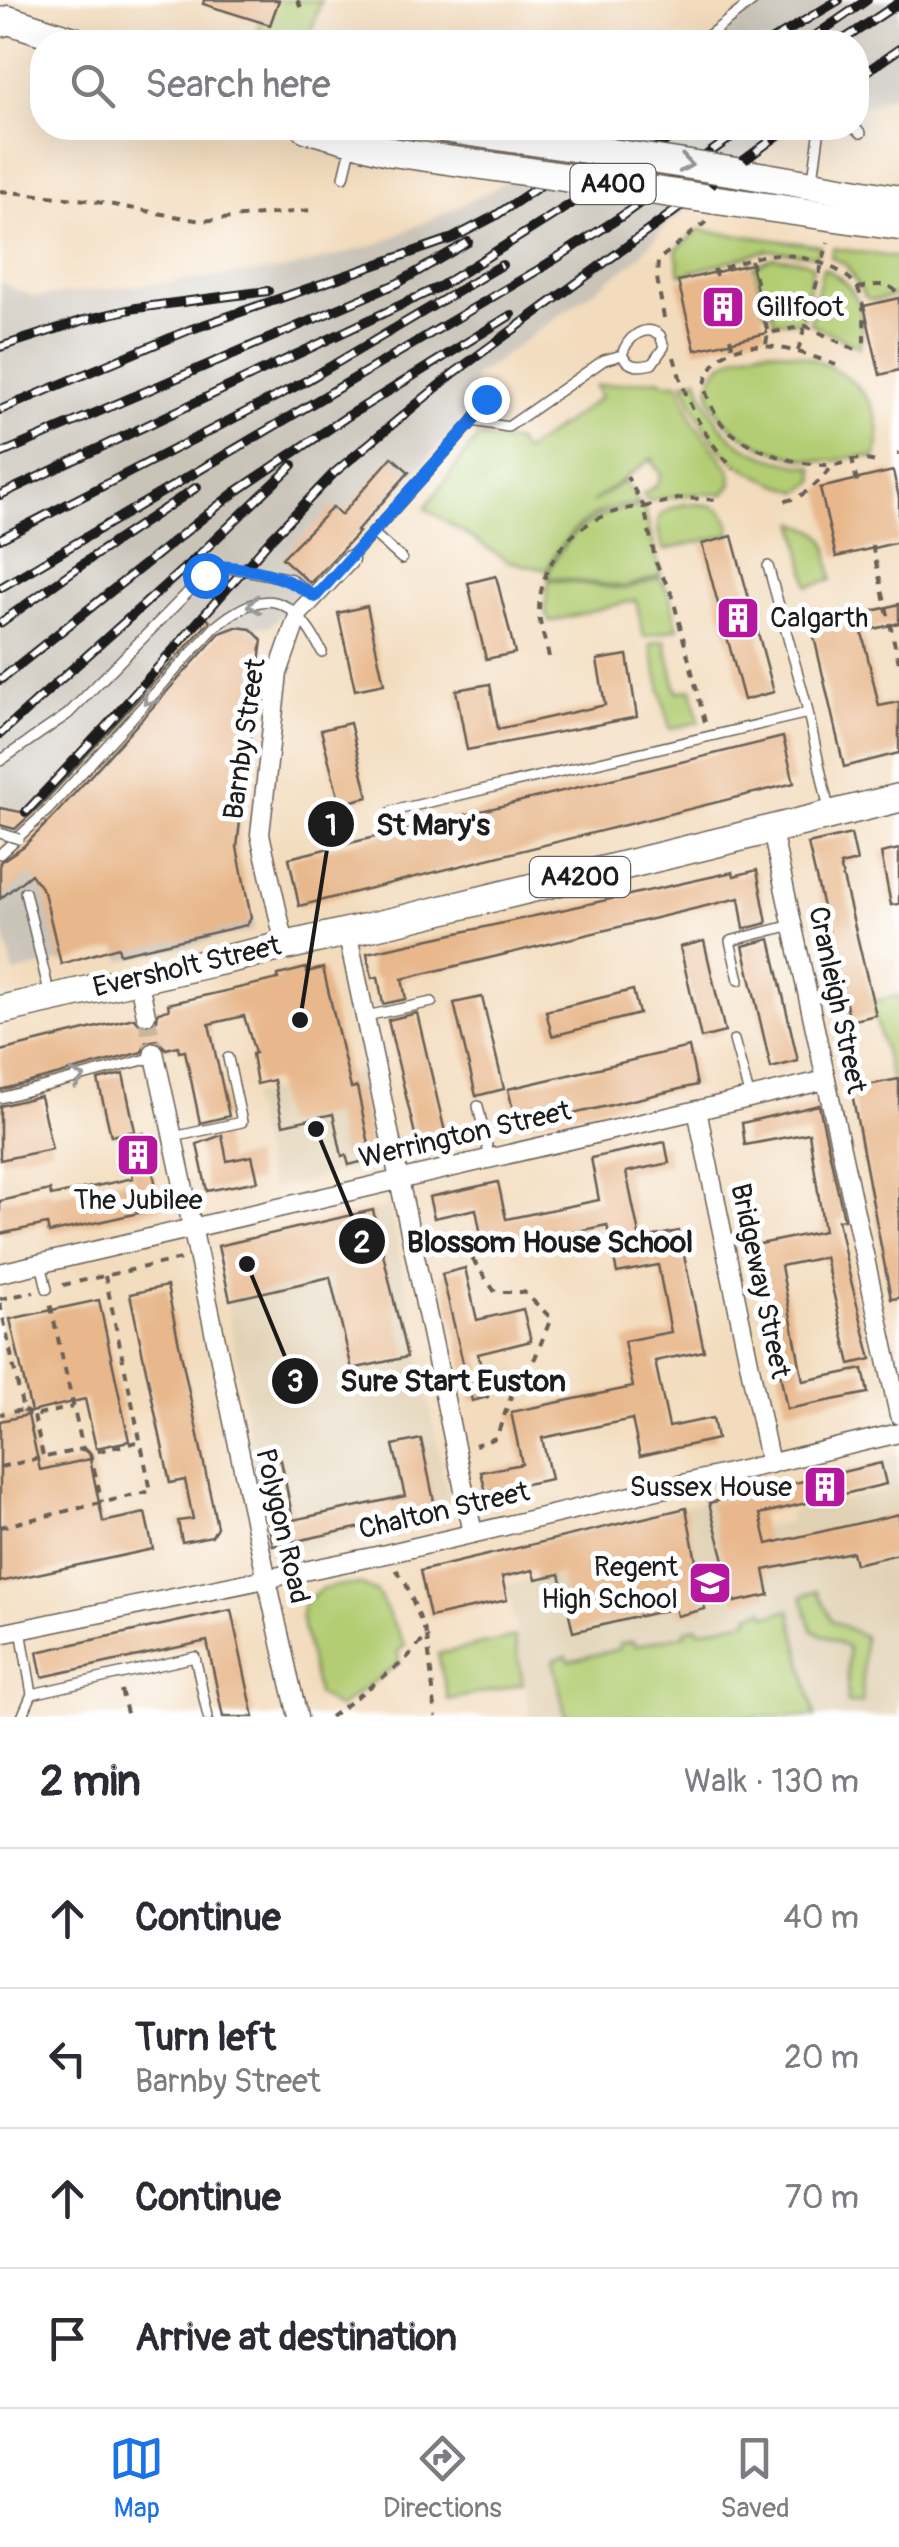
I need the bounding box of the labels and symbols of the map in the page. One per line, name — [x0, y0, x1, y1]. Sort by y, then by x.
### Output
one-way arrow — [678, 153, 694, 174]
road number: A400 — [570, 164, 656, 204]
building icon: Gillfoot — [700, 284, 746, 330]
place label: Gillfoot — [756, 290, 845, 325]
route end — [464, 377, 510, 423]
route start — [183, 553, 229, 599]
one-way arrow — [246, 593, 263, 615]
building icon: Calgarth — [715, 595, 761, 641]
place label: Calgarth — [770, 601, 868, 636]
street label: Barnby Street — [216, 655, 274, 822]
one-way arrow — [143, 687, 161, 706]
callout: St Mary's — [306, 794, 510, 854]
text: 1 — [325, 807, 337, 844]
text: St Mary's — [376, 807, 491, 844]
road number: A4200 — [530, 857, 630, 897]
street label: Cranleigh Street — [800, 903, 874, 1097]
street label: Eversholt Street — [90, 928, 285, 1006]
one-way arrow — [69, 1069, 86, 1090]
street label: Werrington Street — [356, 1093, 575, 1176]
building icon: The Jubilee — [115, 1132, 161, 1178]
street label: Bridgeway Street — [722, 1180, 798, 1382]
place label: The Jubilee — [73, 1183, 203, 1218]
callout: Blossom House School — [337, 1211, 713, 1271]
text: 2 — [354, 1224, 370, 1261]
text: Blossom House School — [407, 1224, 693, 1261]
callout: Sure Start Euston — [270, 1351, 586, 1411]
text: 3 — [287, 1363, 303, 1400]
text: Sure Start Euston — [340, 1363, 566, 1400]
street label: Polygon Road — [247, 1445, 317, 1607]
building icon: Sussex House — [802, 1464, 848, 1510]
place label: Sussex House — [630, 1470, 792, 1505]
street label: Chalton Street — [355, 1474, 533, 1548]
place label: Regent High School — [541, 1550, 679, 1617]
school or university icon: Regent High School — [687, 1560, 733, 1606]

